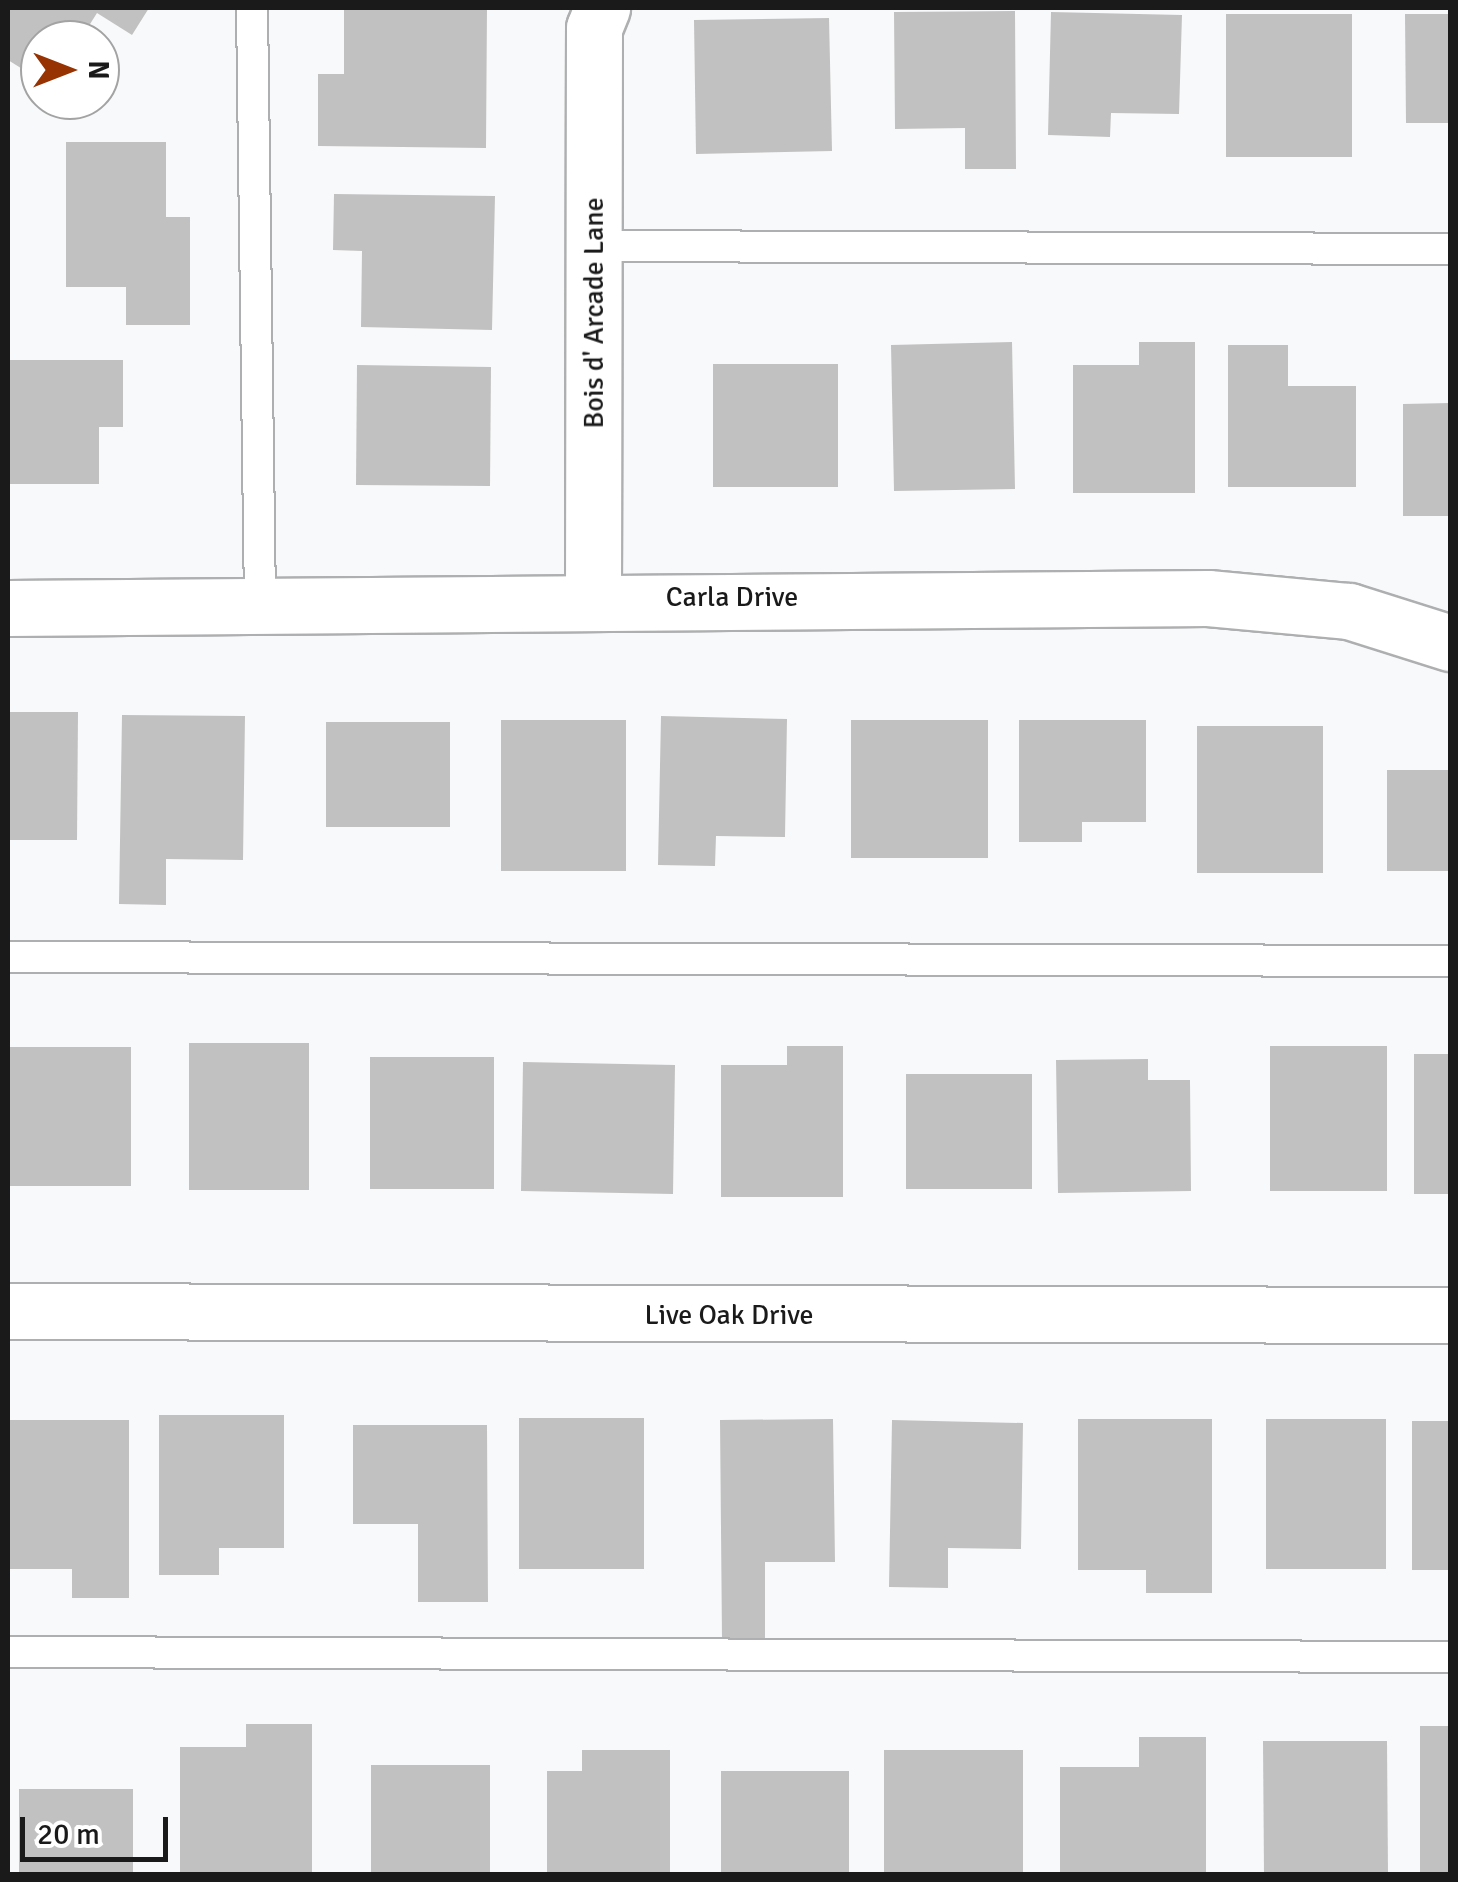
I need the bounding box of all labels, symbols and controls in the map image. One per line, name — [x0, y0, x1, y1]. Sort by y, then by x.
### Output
north arrow — [20, 20, 120, 120]
text: N — [81, 60, 115, 80]
street label: Bois d' Arcade Lane — [577, 197, 611, 429]
street label: Carla Drive — [666, 580, 798, 614]
street label: Live Oak Drive — [644, 1298, 814, 1332]
scale bar — [25, 1797, 172, 1859]
text: 20 m — [37, 1816, 100, 1853]

